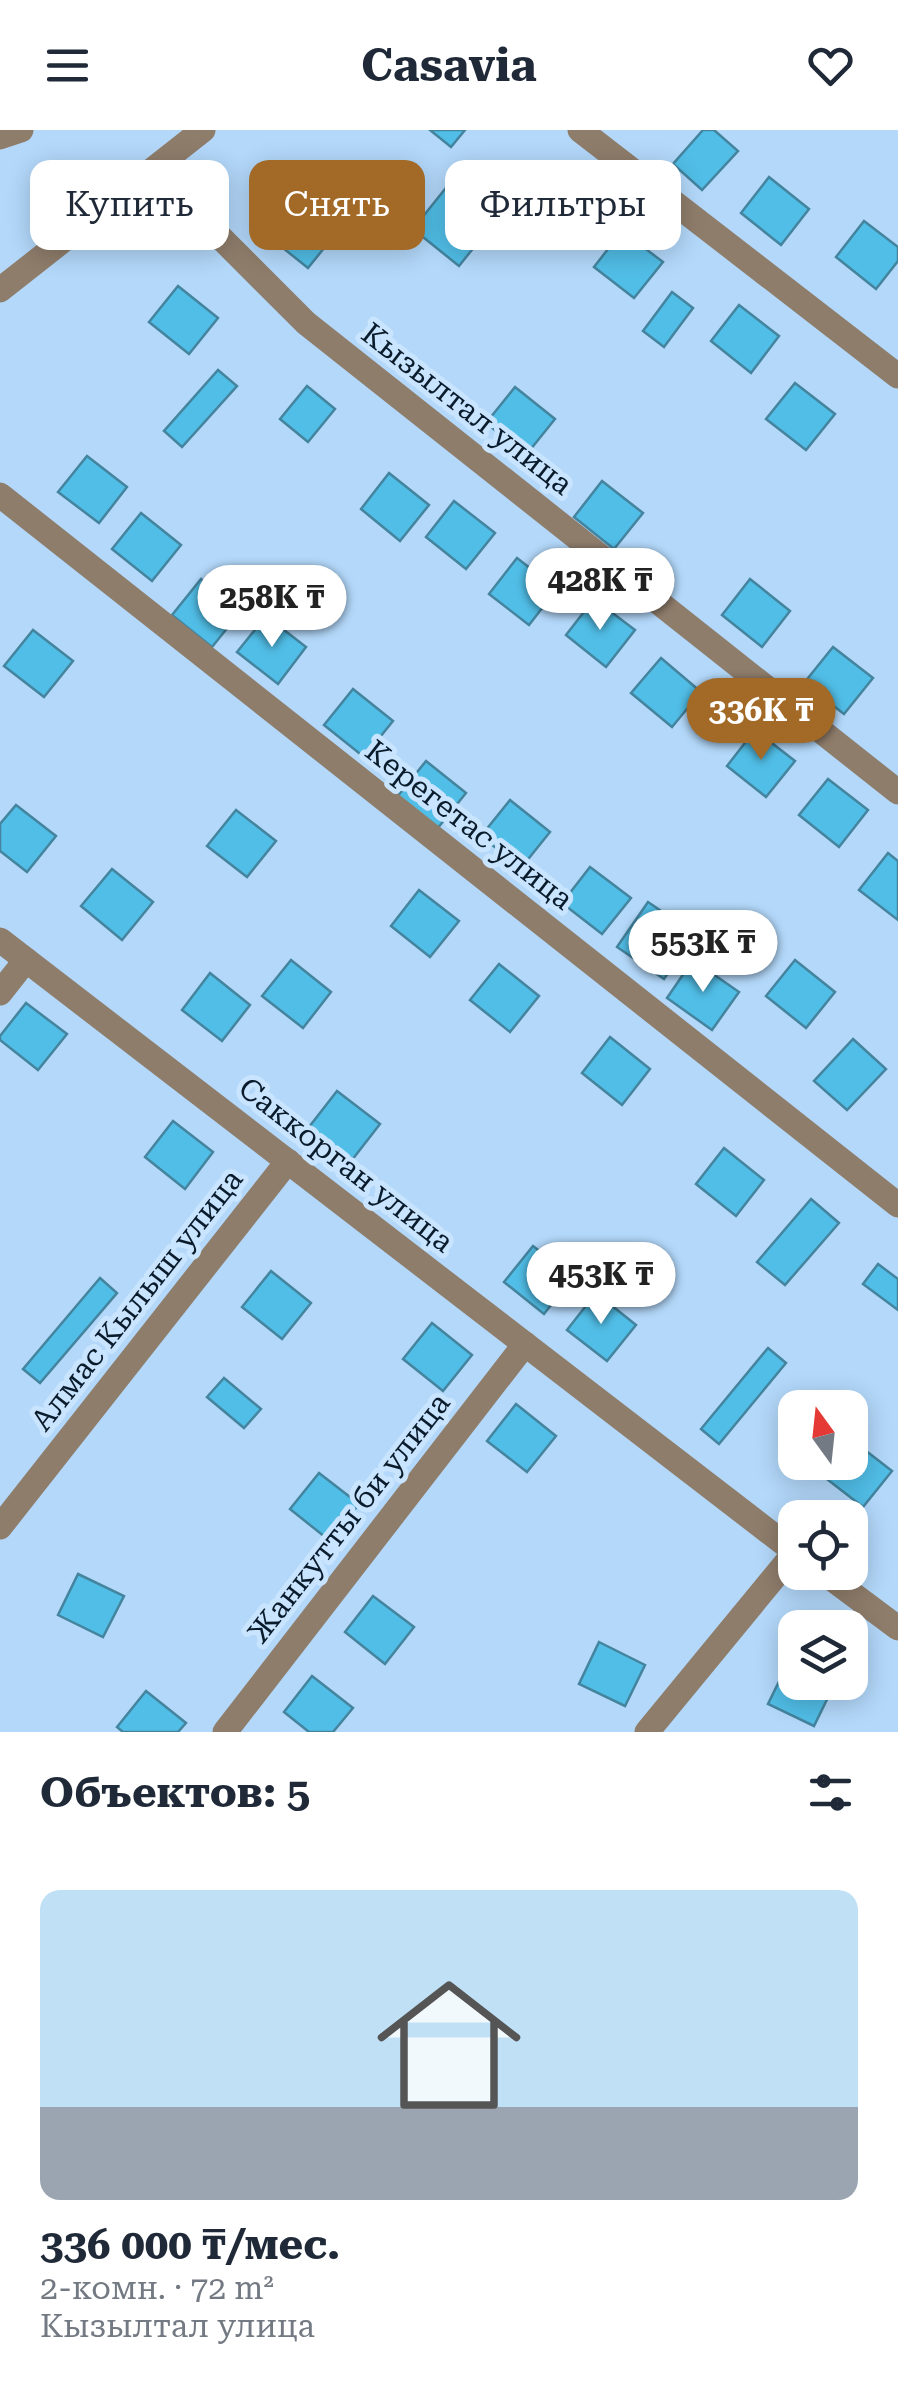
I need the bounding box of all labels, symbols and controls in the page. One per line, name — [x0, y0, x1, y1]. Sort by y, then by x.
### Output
icon: menu — [40, 38, 95, 93]
icon: heart — [803, 38, 858, 93]
text: Casavia — [361, 39, 537, 92]
chip: Купить — [30, 160, 229, 250]
chip: Снять — [249, 160, 425, 250]
chip: Фильтры — [445, 160, 681, 250]
street label: Кызылтал улица — [355, 315, 580, 502]
pin: 428K ₸ — [519, 548, 681, 633]
text: 428K ₸ — [548, 561, 652, 599]
pin: 258K ₸ — [191, 565, 353, 650]
text: 258K ₸ — [220, 578, 324, 616]
pin: 336K ₸ — [680, 678, 842, 763]
text: 336K ₸ — [709, 691, 813, 729]
street label: Керегетас улица — [359, 733, 580, 916]
pin: 553K ₸ — [622, 910, 784, 995]
text: 553K ₸ — [651, 923, 755, 961]
street label: Саккорган улица — [232, 1070, 461, 1259]
street label: Алмас Кылыш улица — [24, 1162, 249, 1437]
pin: 453K ₸ — [520, 1242, 682, 1327]
text: 453K ₸ — [549, 1255, 653, 1293]
street label: Жанкутты би улица — [240, 1386, 457, 1649]
north arrow — [778, 1390, 868, 1480]
map controls — [778, 1390, 868, 1700]
button: locate — [778, 1500, 868, 1590]
button: layers — [778, 1610, 868, 1700]
icon: filters — [803, 1765, 858, 1820]
text: Объектов: 5 — [40, 1768, 310, 1817]
icon: home — [359, 1955, 539, 2135]
text: 336 000 ₸/мес. — [40, 2220, 340, 2269]
text: 2-комн. · 72 m² — [40, 2269, 274, 2307]
text: Кызылтал улица — [40, 2307, 315, 2345]

